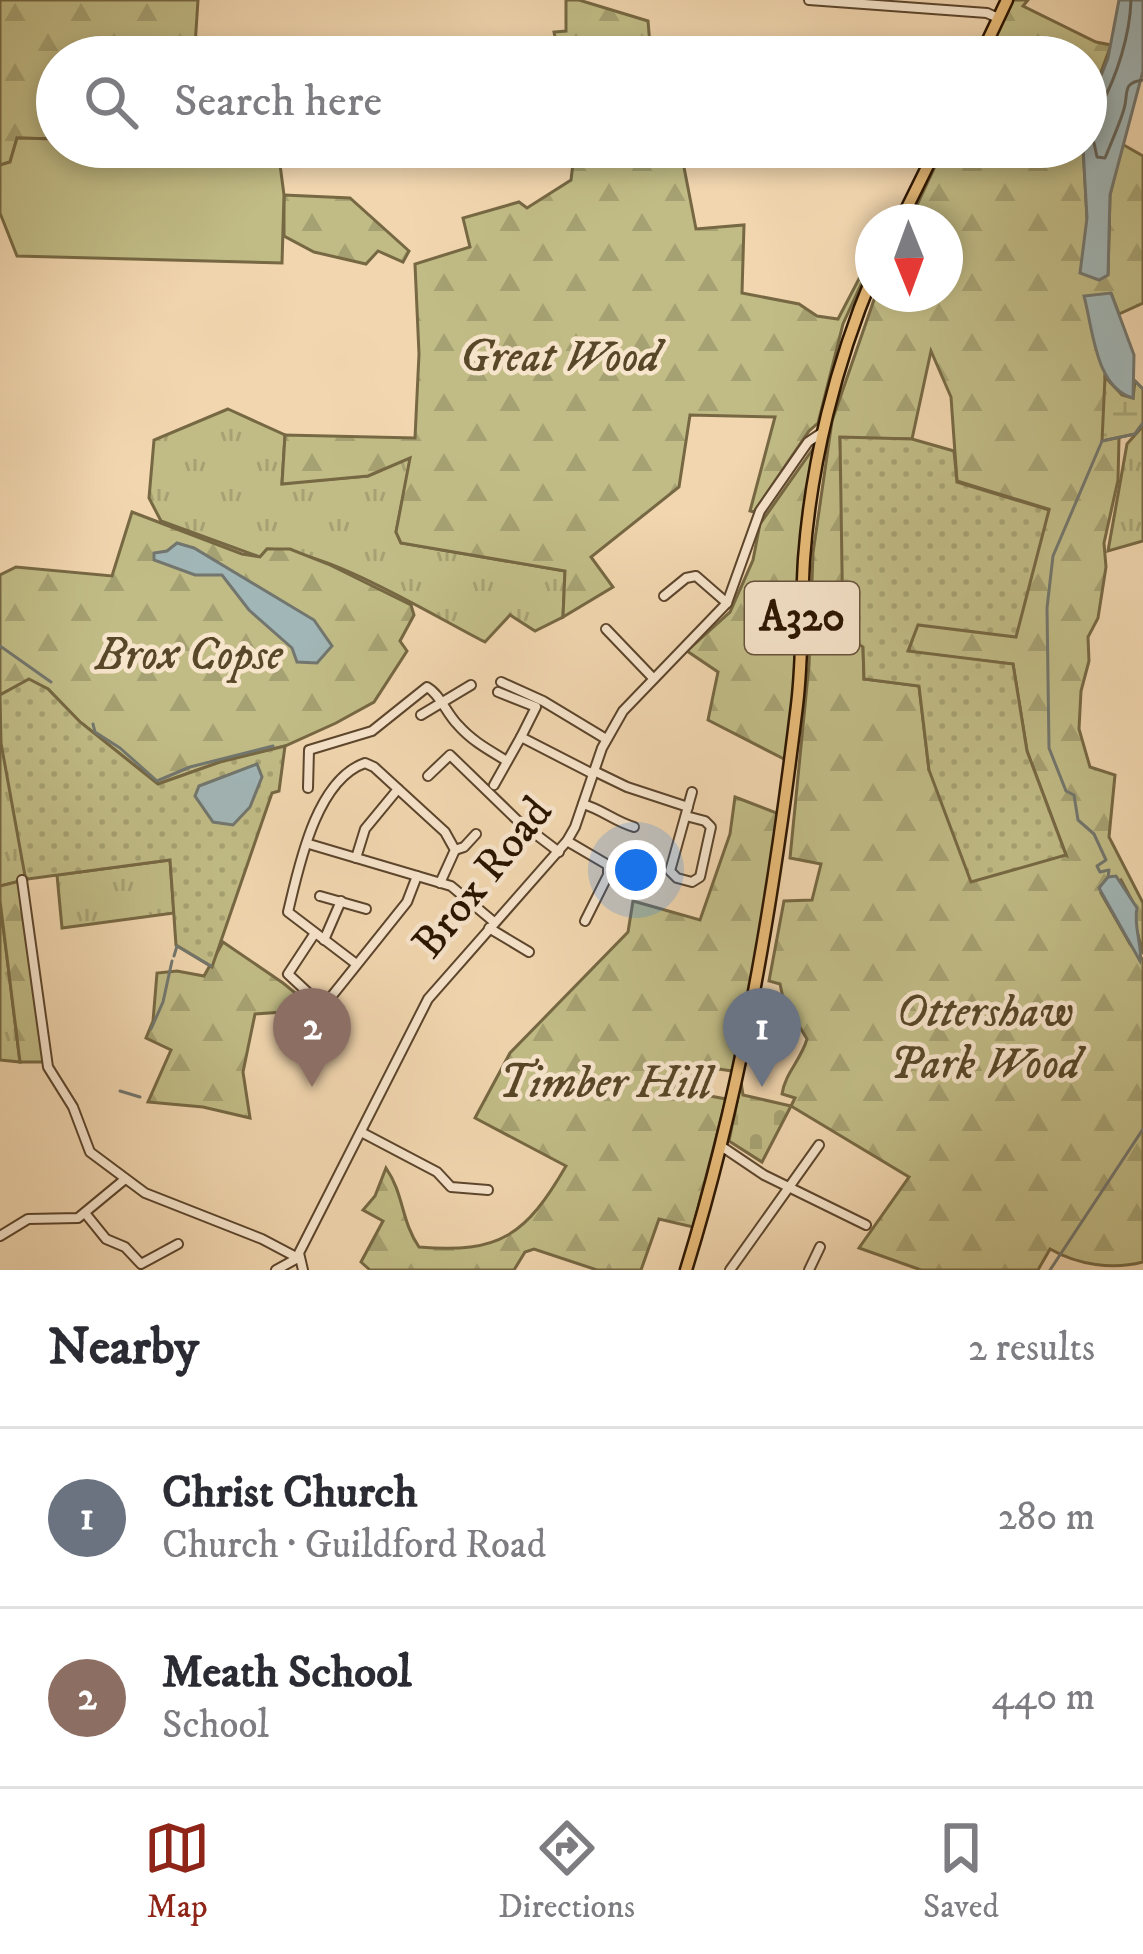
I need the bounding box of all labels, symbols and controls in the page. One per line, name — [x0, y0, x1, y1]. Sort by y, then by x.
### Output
search box — [36, 36, 1107, 168]
icon: search — [78, 69, 144, 135]
text: Search here — [174, 74, 382, 130]
north arrow — [855, 204, 963, 312]
park label: Great Wood — [460, 330, 667, 386]
road number: A320 — [745, 582, 859, 654]
park label: Brox Copse — [93, 628, 284, 684]
street label: Brox Road — [401, 785, 565, 970]
your location — [606, 840, 666, 900]
park label: Ottershaw Park Wood — [890, 985, 1087, 1093]
pin: 2 — [273, 988, 351, 1087]
pin: 1 — [723, 988, 801, 1087]
park label: Timber Hill — [498, 1056, 716, 1112]
text: Nearby — [48, 1316, 199, 1380]
text: 2 results — [968, 1324, 1095, 1373]
text: Christ Church — [162, 1465, 418, 1521]
text: 1 — [80, 1493, 94, 1542]
text: 280 m — [998, 1493, 1095, 1542]
text: Church · Guildford Road — [162, 1521, 546, 1570]
text: Meath School — [162, 1645, 411, 1701]
text: 2 — [77, 1673, 97, 1722]
text: 440 m — [991, 1673, 1095, 1722]
text: School — [162, 1701, 269, 1750]
tab: Map — [144, 1815, 210, 1928]
tab: Directions — [498, 1815, 635, 1928]
tab: Saved — [923, 1815, 999, 1928]

